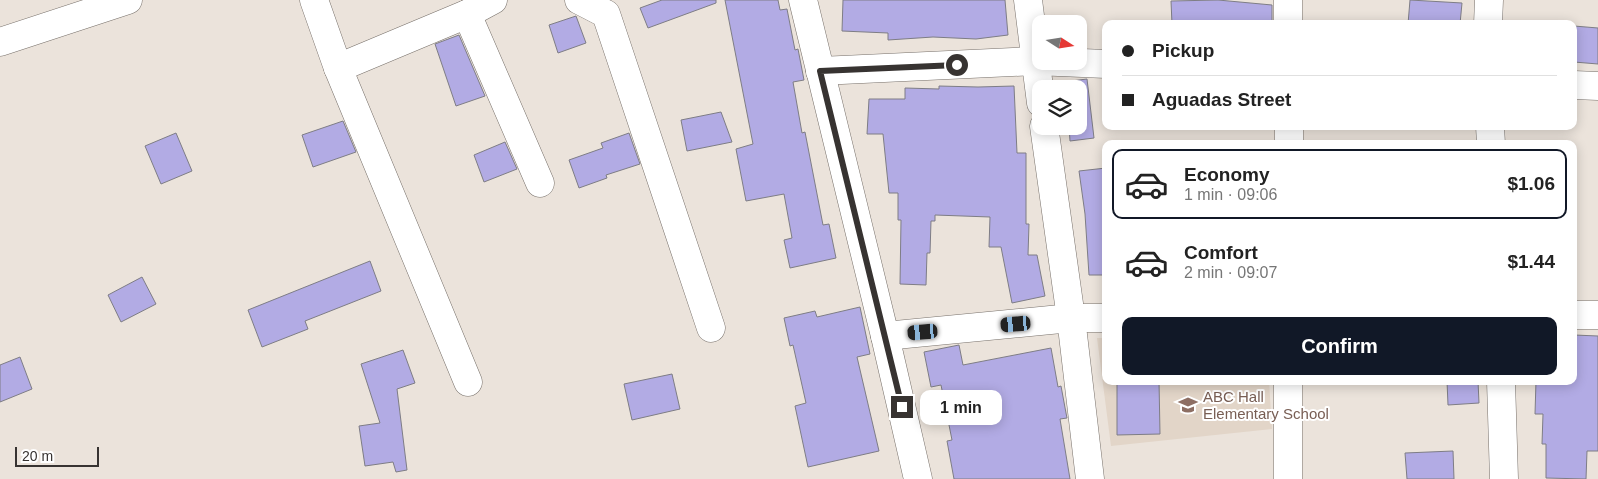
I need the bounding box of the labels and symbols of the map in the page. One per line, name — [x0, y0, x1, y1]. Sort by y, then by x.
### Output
north arrow — [1032, 15, 1088, 70]
route start — [946, 54, 968, 76]
car — [1000, 315, 1031, 333]
car — [907, 323, 938, 341]
place label: ABC Hall Elementary School — [1203, 388, 1329, 422]
callout: 1 min — [920, 390, 1002, 424]
school or university icon: ABC Hall Elementary School — [1177, 394, 1199, 416]
route end — [891, 396, 913, 418]
scale bar — [15, 444, 99, 467]

